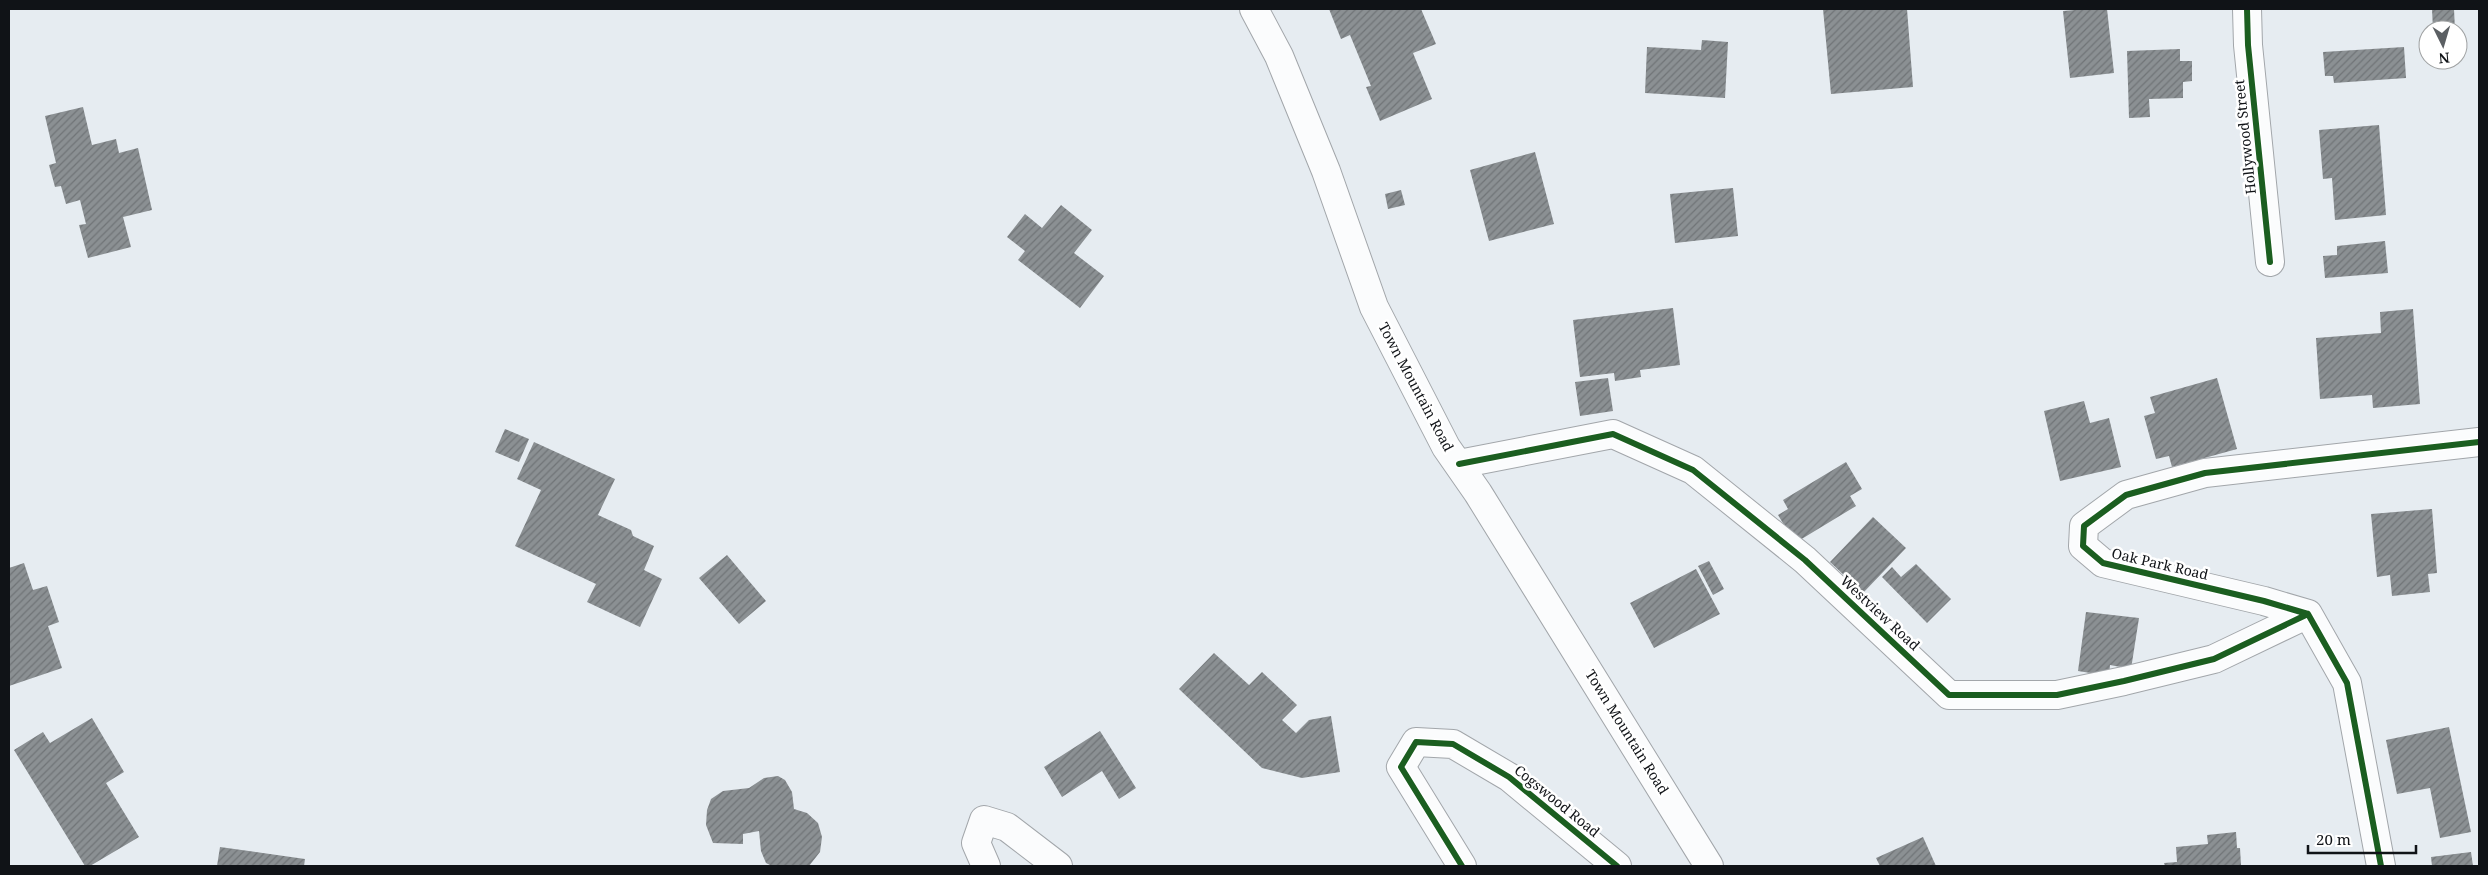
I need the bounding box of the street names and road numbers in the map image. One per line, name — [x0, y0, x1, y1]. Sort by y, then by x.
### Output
street label: Hollywood Street — [2229, 79, 2260, 195]
street label: Town Mountain Road — [1374, 319, 1459, 455]
street label: Oak Park Road — [2110, 543, 2211, 584]
street label: Westview Road — [1837, 571, 1924, 655]
street label: Town Mountain Road — [1581, 666, 1674, 798]
street label: Cogswood Road — [1511, 760, 1604, 841]

